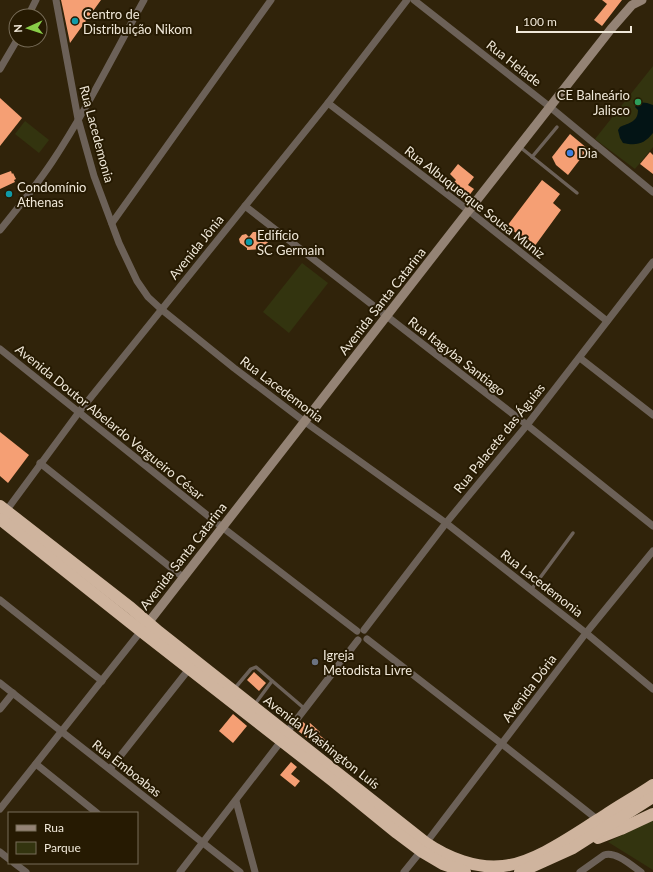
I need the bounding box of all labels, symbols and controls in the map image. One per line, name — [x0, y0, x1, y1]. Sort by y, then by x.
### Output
place label: Centro de Distribuição Nikom — [83, 6, 192, 37]
north arrow — [8, 8, 48, 48]
scale bar — [517, 8, 631, 34]
text: 100 m — [523, 14, 557, 29]
marker: Centro de Distribuição Nikom — [70, 16, 80, 26]
text: N — [11, 24, 24, 33]
street label: Rua Helade — [483, 37, 545, 89]
street label: Rua Lacedemonia — [76, 84, 118, 184]
place label: CE Balneário Jalisco — [557, 87, 630, 118]
marker: CE Balneário Jalisco — [633, 97, 643, 107]
street label: Rua Albuquerque Sousa Muniz — [402, 142, 549, 262]
place label: Dia — [578, 145, 597, 161]
marker: Dia — [565, 148, 575, 158]
place label: Condomínio Athenas — [17, 179, 86, 210]
marker: Condomínio Athenas — [4, 189, 14, 199]
street label: Avenida Jônia — [165, 212, 227, 282]
place label: Edifício SC Germain — [257, 227, 325, 258]
marker: Edifício SC Germain — [244, 237, 254, 247]
street label: Avenida Santa Catarina — [335, 244, 429, 358]
street label: Rua Itagyba Santiago — [405, 313, 509, 399]
street label: Avenida Doutor Abelardo Vergueiro César — [12, 341, 208, 503]
street label: Rua Lacedemonia — [237, 353, 327, 425]
street label: Rua Palacete das Águias — [450, 380, 548, 496]
street label: Avenida Santa Catarina — [136, 499, 230, 613]
street label: Rua Lacedemonia — [498, 546, 586, 620]
place label: Igreja Metodista Livre — [323, 647, 412, 678]
street label: Avenida Dória — [498, 651, 560, 725]
marker: Igreja Metodista Livre — [310, 657, 320, 667]
street label: Avenida Washington Luís — [261, 692, 384, 793]
street label: Rua Emboabas — [89, 736, 165, 800]
legend — [8, 812, 138, 864]
text: Rua — [44, 820, 64, 835]
text: Parque — [44, 840, 81, 855]

